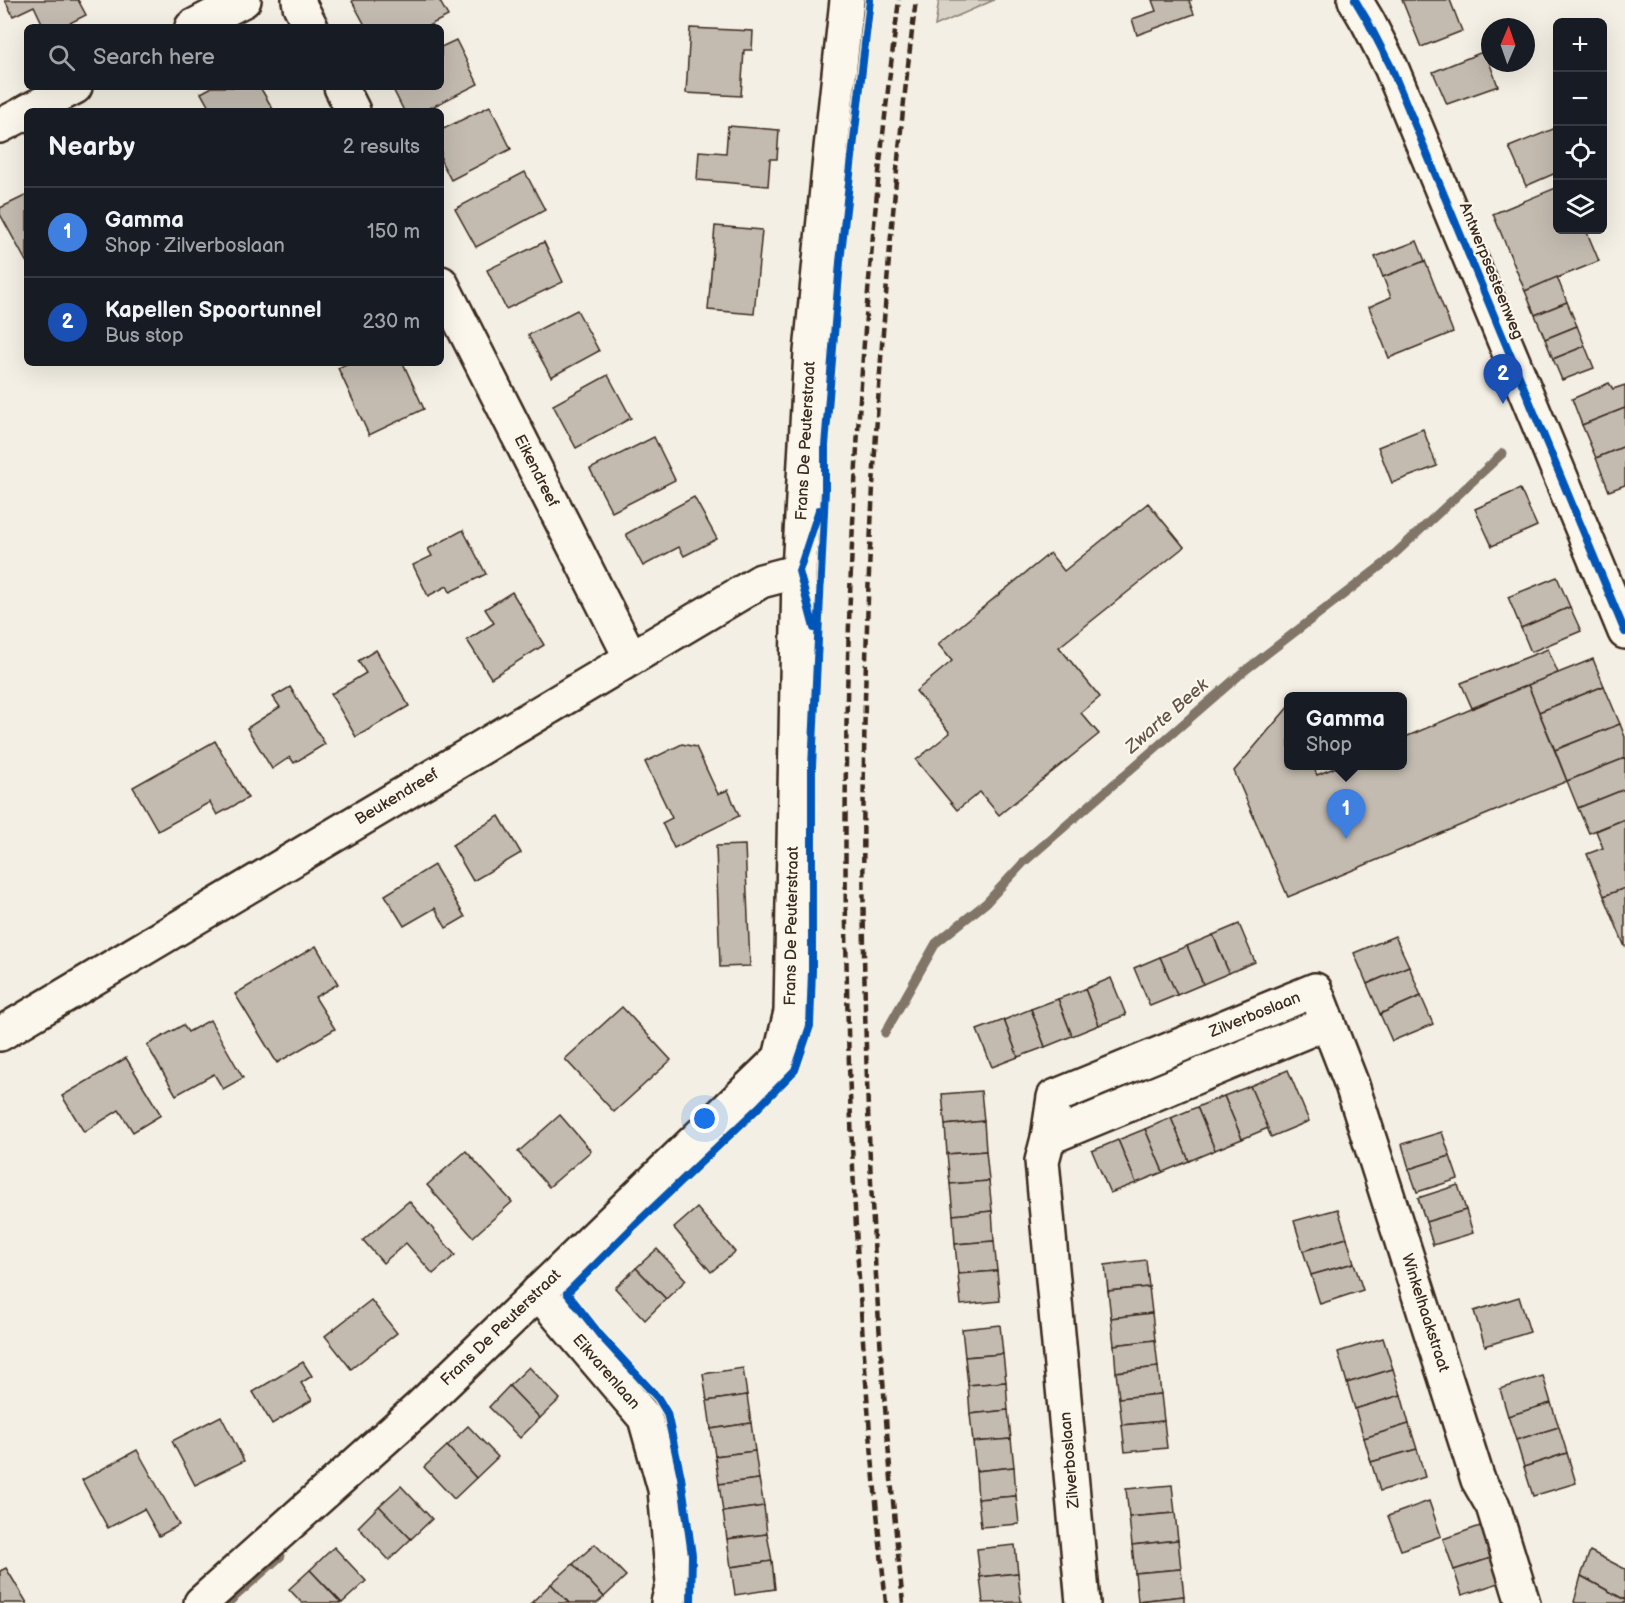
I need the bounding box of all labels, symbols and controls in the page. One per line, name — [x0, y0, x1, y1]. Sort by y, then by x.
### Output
north arrow — [1481, 18, 1535, 72]
map controls — [1553, 18, 1607, 234]
button: + — [1553, 18, 1607, 72]
search box — [24, 24, 444, 90]
icon: search — [45, 41, 78, 74]
text: Search here — [93, 44, 215, 71]
button: − — [1553, 72, 1607, 126]
button: locate — [1553, 126, 1607, 180]
text: Nearby — [48, 132, 135, 163]
text: 2 results — [343, 135, 420, 159]
button: layers — [1553, 180, 1607, 234]
street label: Antwerpsesteenweg — [1455, 200, 1527, 342]
text: Gamma — [105, 207, 184, 234]
text: 1 — [63, 220, 72, 244]
text: 150 m — [367, 220, 420, 244]
text: Shop · Zilverboslaan — [105, 234, 285, 258]
text: Kapellen Spoortunnel — [105, 297, 321, 324]
text: 2 — [62, 310, 73, 334]
text: 230 m — [363, 310, 420, 334]
text: Bus stop — [105, 324, 184, 348]
pin: 2 — [1484, 354, 1522, 404]
street label: Frans De Peuterstraat — [792, 361, 820, 521]
street label: Eikendreef — [510, 432, 562, 511]
water label: Zwarte Beek — [1121, 674, 1214, 758]
popup — [1284, 692, 1407, 770]
text: Gamma — [1306, 706, 1385, 733]
text: Shop — [1306, 733, 1352, 757]
street label: Beukendreef — [352, 765, 442, 829]
pin: 1 — [1326, 790, 1366, 839]
street label: Frans De Peuterstraat — [781, 846, 803, 1006]
street label: Zilverboslaan — [1206, 988, 1303, 1042]
your location — [690, 1104, 719, 1133]
street label: Winkelhaakstraat — [1397, 1251, 1453, 1375]
street label: Frans De Peuterstraat — [437, 1266, 565, 1390]
street label: Eikvarenlaan — [568, 1331, 644, 1413]
street label: Zilverboslaan — [1056, 1411, 1084, 1510]

